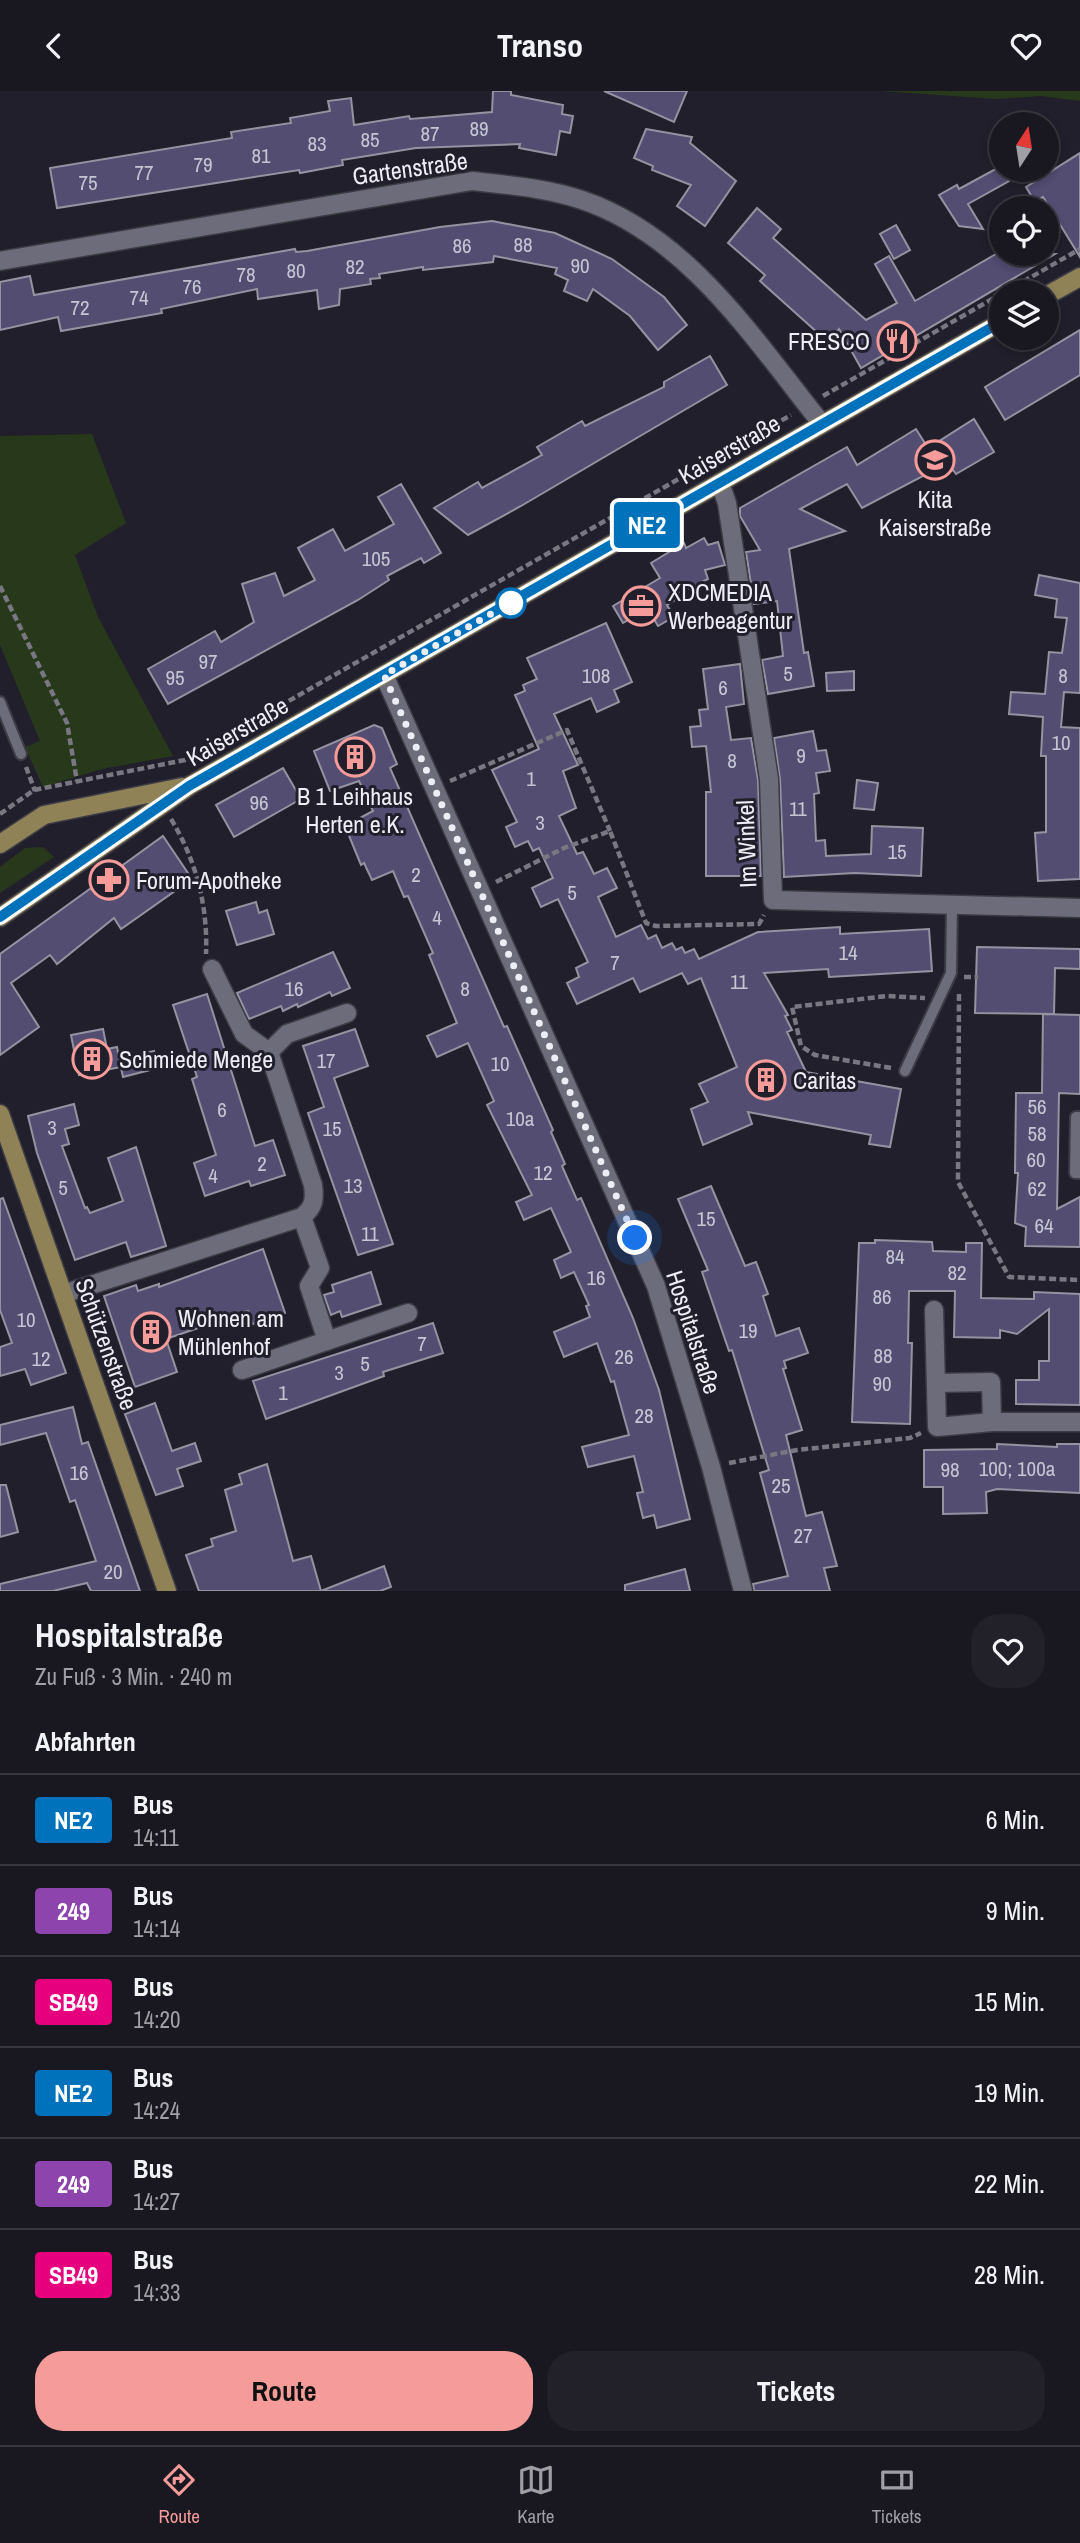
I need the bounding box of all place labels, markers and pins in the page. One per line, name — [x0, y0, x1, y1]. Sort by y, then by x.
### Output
restaurant icon: FRESCO — [876, 320, 918, 362]
place label: FRESCO — [788, 325, 870, 357]
school or university icon: Kita Kaiserstraße — [914, 439, 956, 481]
place label: Kita Kaiserstraße — [879, 483, 991, 543]
place label: XDCMEDIA Werbeagentur — [668, 576, 793, 636]
office icon: XDCMEDIA Werbeagentur — [620, 585, 662, 627]
unlabelled marker — [496, 588, 526, 618]
building icon: B 1 Leihhaus Herten e.K. — [334, 736, 376, 778]
place label: B 1 Leihhaus Herten e.K. — [297, 780, 413, 840]
pharmacy icon: Forum-Apotheke — [88, 859, 130, 901]
place label: Forum-Apotheke — [136, 864, 282, 896]
building icon: Schmiede Menge — [71, 1038, 113, 1080]
place label: Schmiede Menge — [119, 1043, 273, 1075]
building icon: Caritas — [745, 1059, 787, 1101]
place label: Caritas — [793, 1064, 856, 1096]
place label: Wohnen am Mühlenhof — [178, 1302, 284, 1362]
building icon: Wohnen am Mühlenhof — [130, 1311, 172, 1353]

